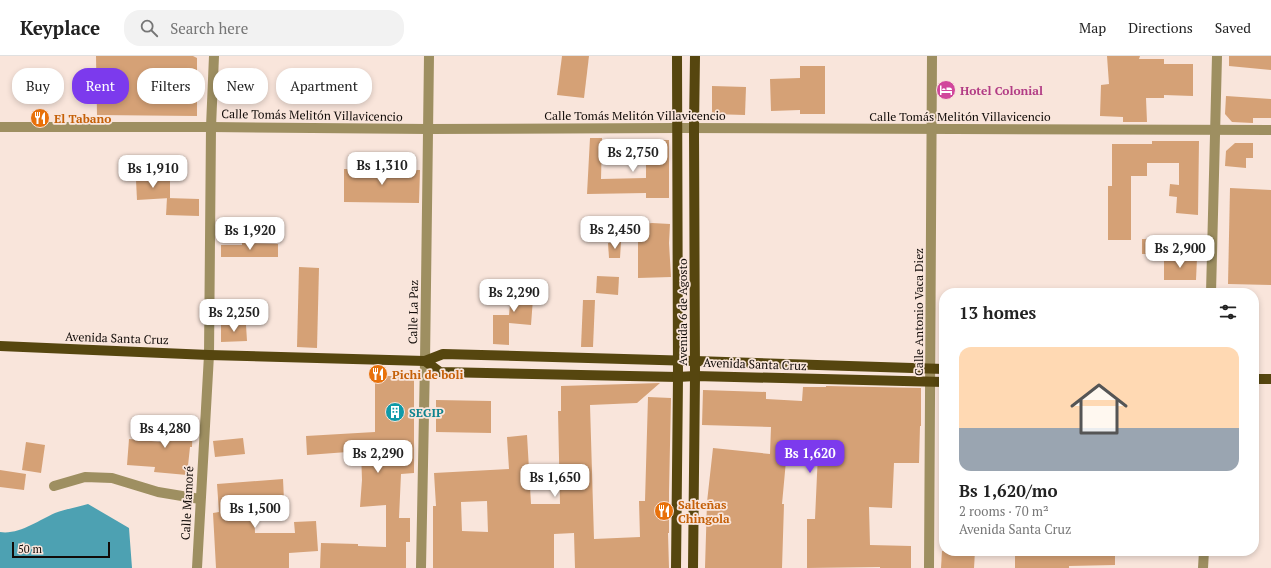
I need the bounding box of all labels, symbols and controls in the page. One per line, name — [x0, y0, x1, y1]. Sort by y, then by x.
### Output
search box — [124, 10, 404, 46]
text: Keyplace — [20, 15, 100, 40]
icon: search — [138, 17, 160, 39]
text: Search here — [170, 18, 248, 38]
text: Map — [1079, 18, 1106, 37]
text: Directions — [1128, 18, 1193, 37]
text: Saved — [1215, 18, 1251, 37]
chip: Buy — [12, 68, 64, 104]
chip: Rent — [72, 68, 129, 104]
chip: Filters — [137, 68, 205, 104]
chip: New — [213, 68, 268, 104]
chip: Apartment — [276, 68, 372, 104]
hotel icon: Hotel Colonial — [935, 79, 957, 101]
place label: Hotel Colonial — [960, 83, 1043, 98]
street label: Calle Tomás Melitón Villavicencio — [221, 106, 403, 124]
restaurant icon: El Tabano — [29, 107, 51, 129]
street label: Calle Tomás Melitón Villavicencio — [544, 108, 726, 123]
street label: Calle Tomás Melitón Villavicencio — [869, 109, 1051, 124]
place label: El Tabano — [54, 111, 111, 126]
pin: Bs 2,750 — [592, 139, 674, 173]
text: Bs 2,750 — [607, 143, 659, 161]
pin: Bs 1,310 — [341, 152, 423, 186]
pin: Bs 1,910 — [112, 155, 194, 189]
text: Bs 1,310 — [356, 156, 408, 174]
text: Bs 1,910 — [127, 159, 179, 177]
pin: Bs 2,450 — [574, 216, 656, 250]
pin: Bs 1,920 — [209, 217, 291, 251]
text: Bs 2,450 — [589, 220, 641, 238]
text: Bs 1,920 — [224, 221, 276, 239]
pin: Bs 2,900 — [1139, 235, 1221, 269]
text: Bs 2,900 — [1154, 239, 1206, 257]
street label: Calle Antonio Vaca Diez — [911, 248, 926, 376]
street label: Avenida 6 de Agosto — [675, 258, 690, 366]
street label: Calle La Paz — [405, 279, 421, 344]
pin: Bs 2,290 — [473, 279, 555, 313]
text: Bs 2,290 — [488, 283, 540, 301]
pin: Bs 2,250 — [193, 299, 275, 333]
text: 13 homes — [959, 301, 1036, 324]
icon: filters — [1217, 301, 1239, 323]
text: Bs 2,250 — [208, 303, 260, 321]
street label: Avenida Santa Cruz — [65, 329, 169, 347]
street label: Avenida Santa Cruz — [703, 355, 807, 373]
restaurant icon: Pichi de boli — [367, 363, 389, 385]
place label: Pichi de boli — [392, 367, 463, 382]
icon: home — [1063, 373, 1135, 445]
building icon: SEGIP — [384, 401, 406, 423]
place label: SEGIP — [409, 405, 444, 420]
pin: Bs 4,280 — [124, 415, 206, 449]
text: Bs 4,280 — [139, 419, 191, 437]
pin: Bs 2,290 — [337, 440, 419, 474]
pin: Bs 1,620 — [769, 440, 851, 474]
text: Bs 2,290 — [352, 444, 404, 462]
text: Bs 1,620 — [784, 444, 836, 462]
pin: Bs 1,650 — [514, 464, 596, 498]
street label: Calle Mamoré — [178, 466, 196, 540]
text: Bs 1,650 — [529, 468, 581, 486]
text: Bs 1,620/mo — [959, 479, 1058, 502]
pin: Bs 1,500 — [214, 495, 296, 529]
place label: Salteñas Chingola — [678, 497, 730, 526]
text: Bs 1,500 — [229, 499, 281, 517]
restaurant icon: Salteñas Chingola — [653, 500, 675, 522]
text: 2 rooms · 70 m² — [959, 502, 1049, 520]
text: Avenida Santa Cruz — [959, 520, 1071, 538]
scale bar — [12, 540, 110, 559]
text: 50 m — [18, 542, 42, 556]

